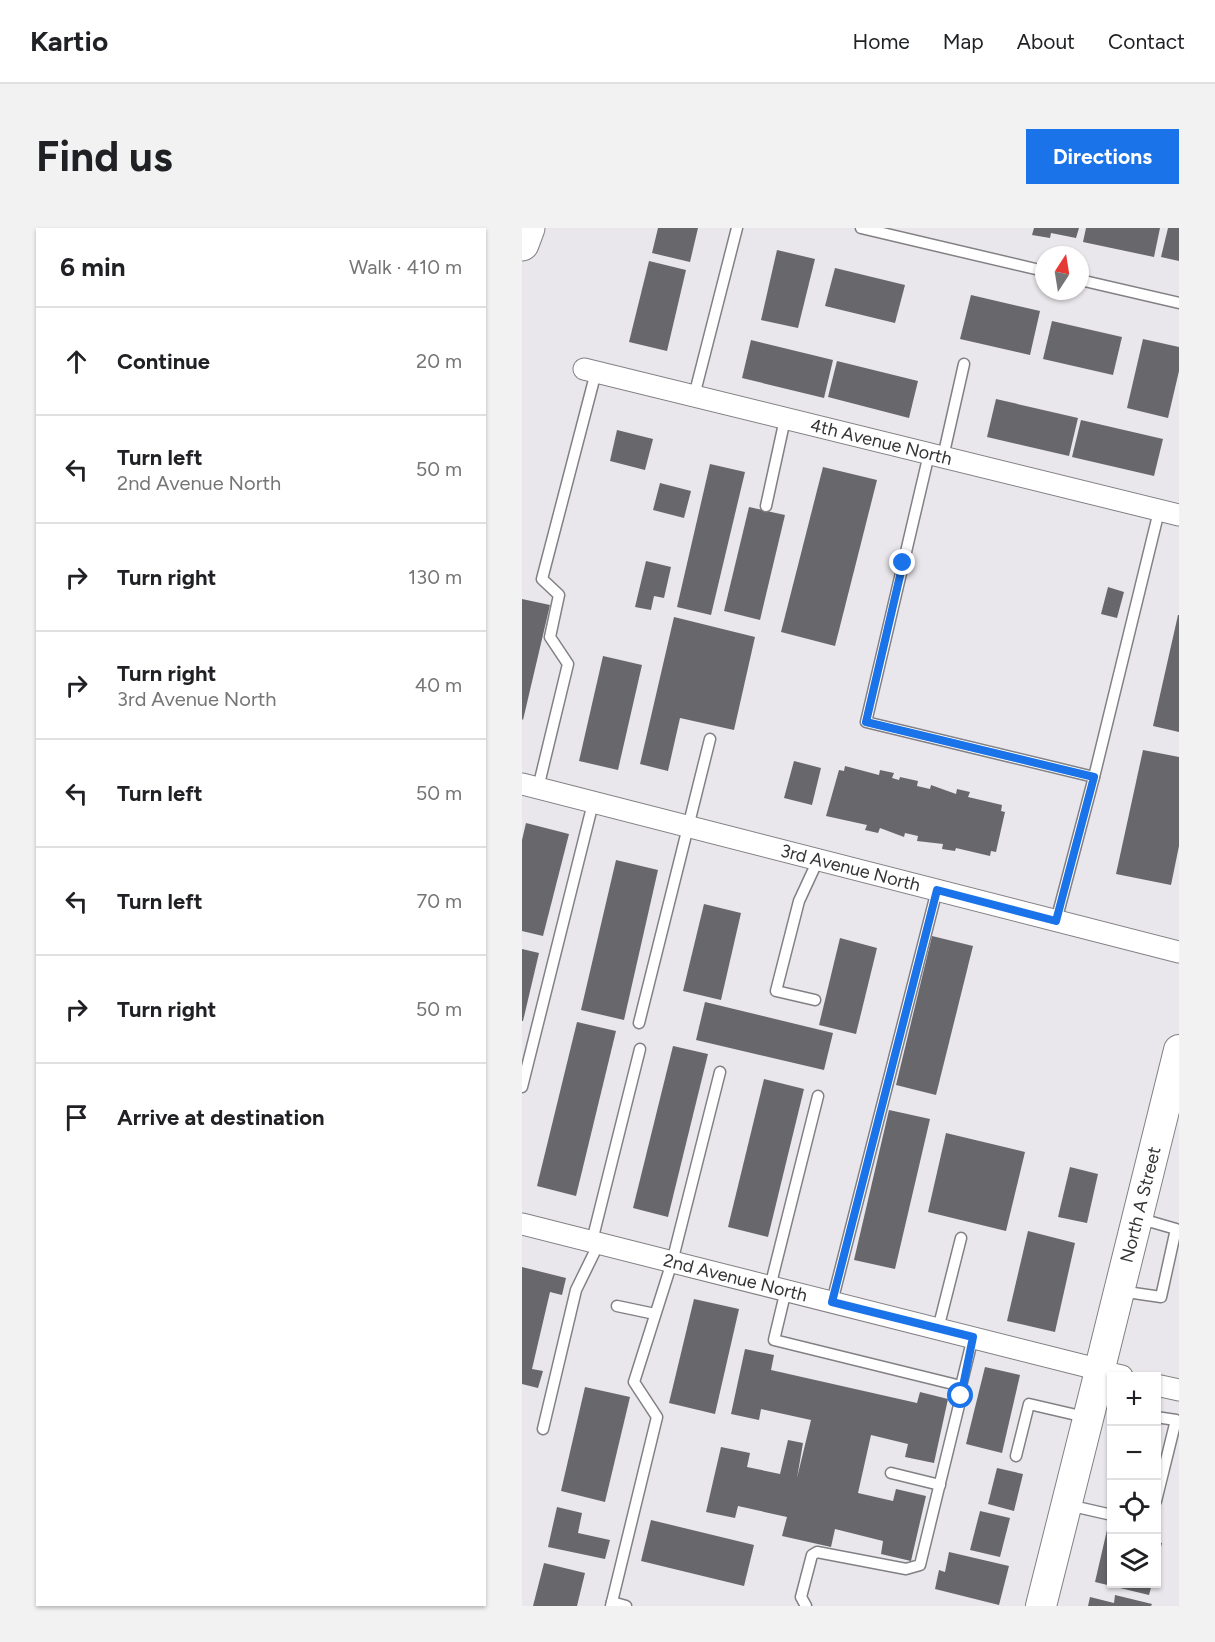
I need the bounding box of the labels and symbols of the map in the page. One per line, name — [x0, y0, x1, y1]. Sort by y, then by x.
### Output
north arrow — [1035, 246, 1089, 300]
street label: 4th Avenue North — [808, 414, 954, 470]
route end — [889, 549, 915, 575]
street label: 3rd Avenue North — [778, 840, 923, 896]
street label: North A Street — [1116, 1144, 1166, 1265]
street label: 2nd Avenue North — [661, 1249, 810, 1307]
route start — [947, 1382, 973, 1408]

